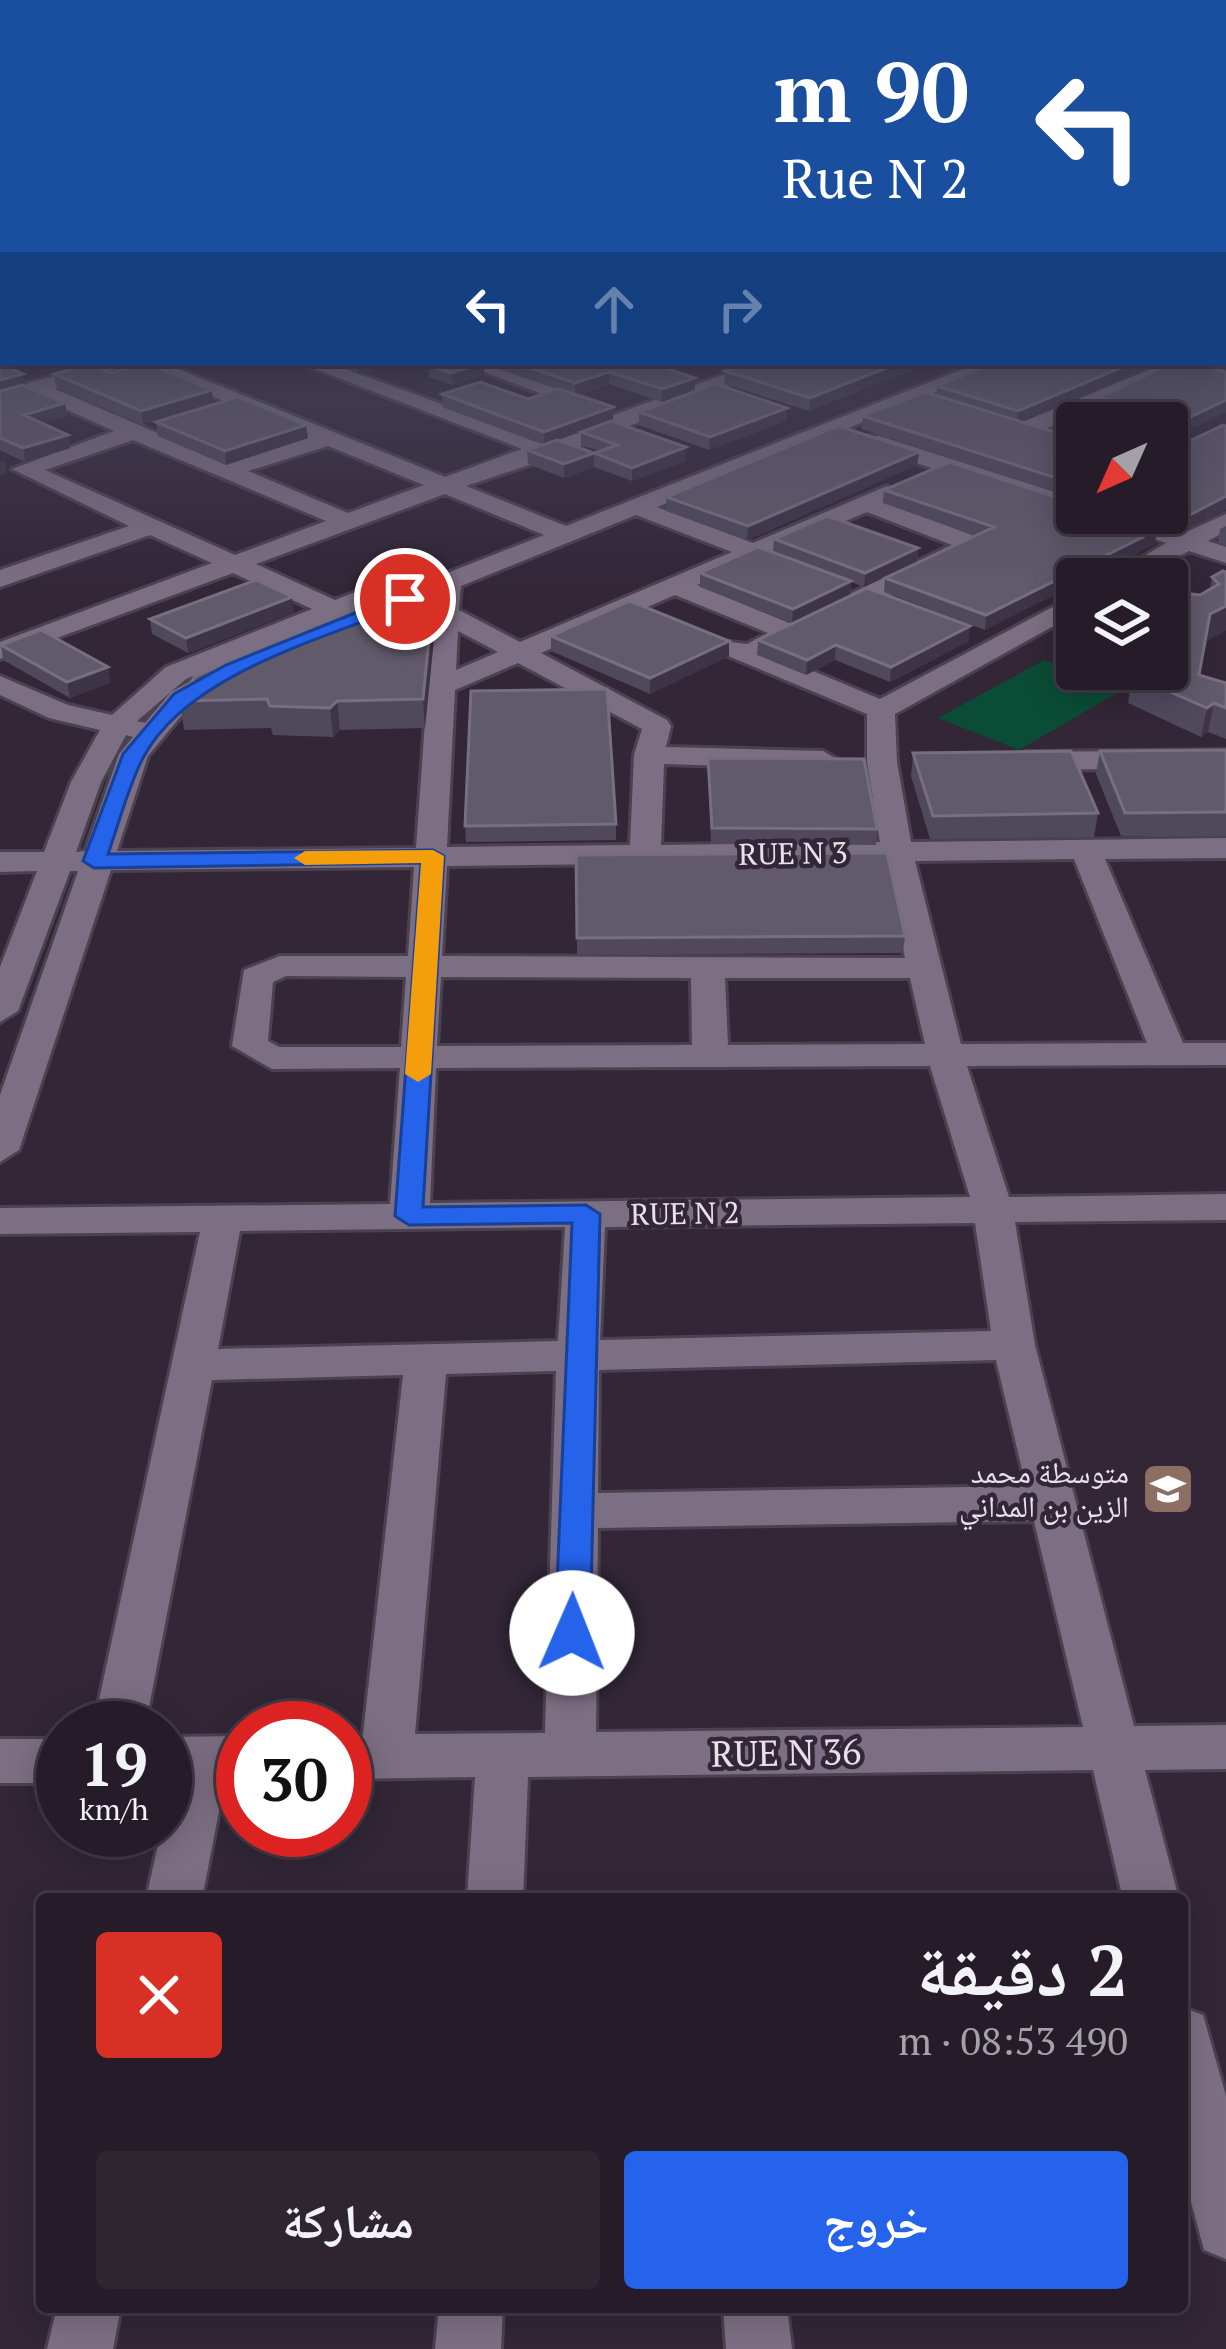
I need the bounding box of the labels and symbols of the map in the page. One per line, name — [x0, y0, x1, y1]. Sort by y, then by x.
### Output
north arrow — [1056, 402, 1188, 534]
pin — [354, 548, 456, 650]
street label: RUE N 3 — [738, 832, 848, 874]
street label: RUE N 2 — [630, 1192, 740, 1234]
place label: متوسطة محمد الزين بن المداني — [959, 1452, 1129, 1531]
school or university icon: متوسطة محمد الزين بن المداني — [1140, 1461, 1196, 1517]
position arrow — [509, 1570, 635, 1696]
speed limit sign: 30 — [216, 1701, 372, 1857]
street label: RUE N 36 — [710, 1727, 862, 1777]

